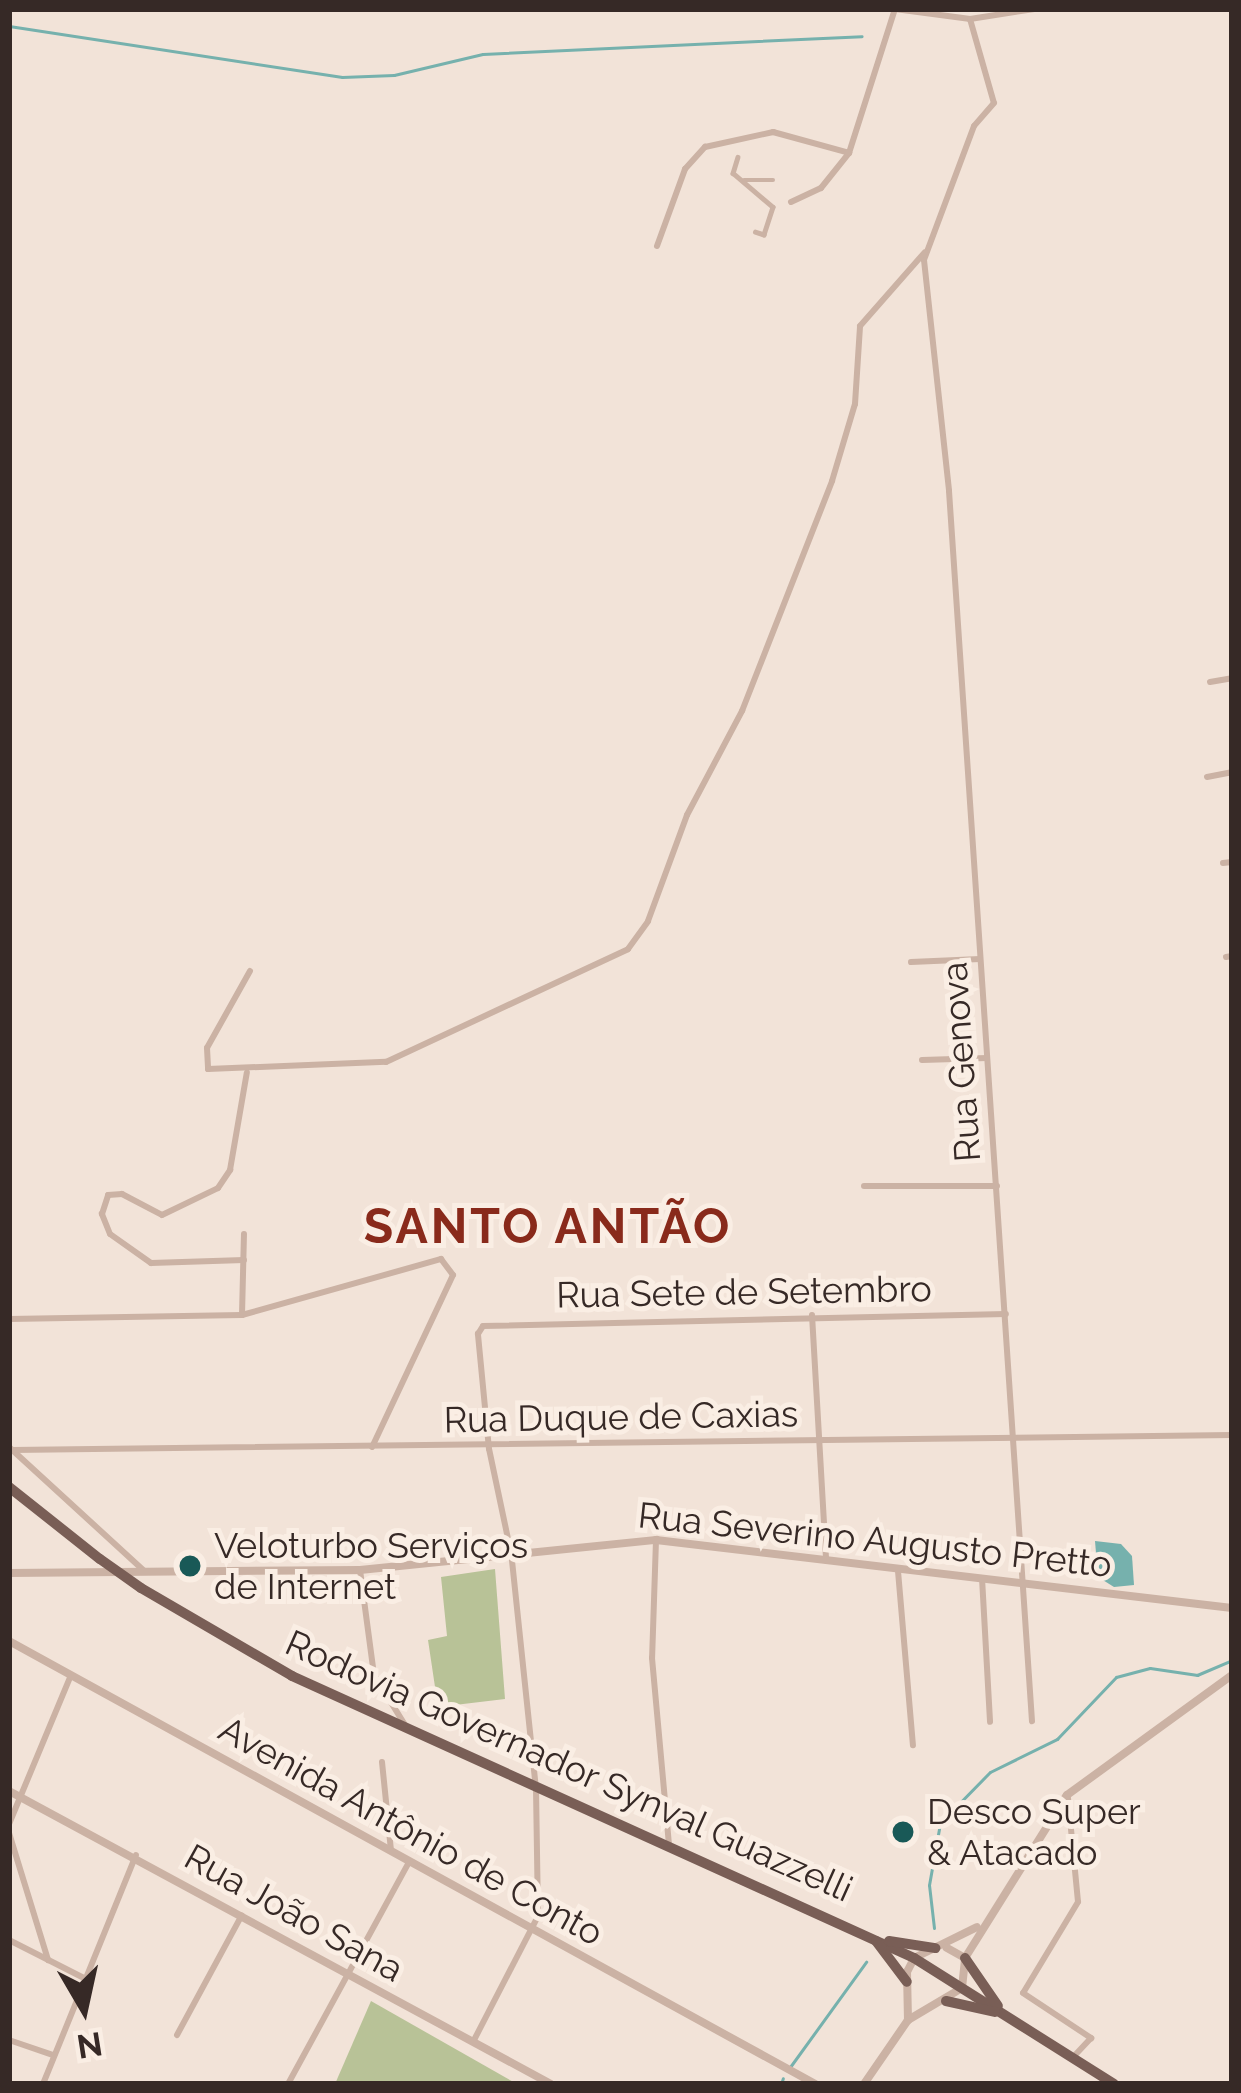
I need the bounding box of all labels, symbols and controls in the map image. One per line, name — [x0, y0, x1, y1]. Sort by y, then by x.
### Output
street label: Rua Genova — [932, 961, 990, 1163]
district label: SANTO ANTÃO — [363, 1198, 733, 1256]
street label: Rua Sete de Setembro — [556, 1267, 932, 1317]
street label: Rua Duque de Caxias — [443, 1392, 799, 1442]
street label: Rua Severino Augusto Pretto — [636, 1494, 1114, 1586]
place label: Veloturbo Serviços de Internet — [214, 1523, 528, 1608]
marker: Veloturbo Serviços de Internet — [177, 1553, 203, 1579]
street label: Rodovia Governador Synval Guazzelli — [278, 1621, 860, 1911]
street label: Avenida Antônio de Conto — [211, 1707, 611, 1955]
place label: Desco Super & Atacado — [927, 1789, 1141, 1874]
marker: Desco Super & Atacado — [890, 1819, 916, 1845]
street label: Rua João Sana — [177, 1835, 411, 1991]
north arrow — [24, 1949, 144, 2069]
text: N — [74, 2024, 105, 2066]

